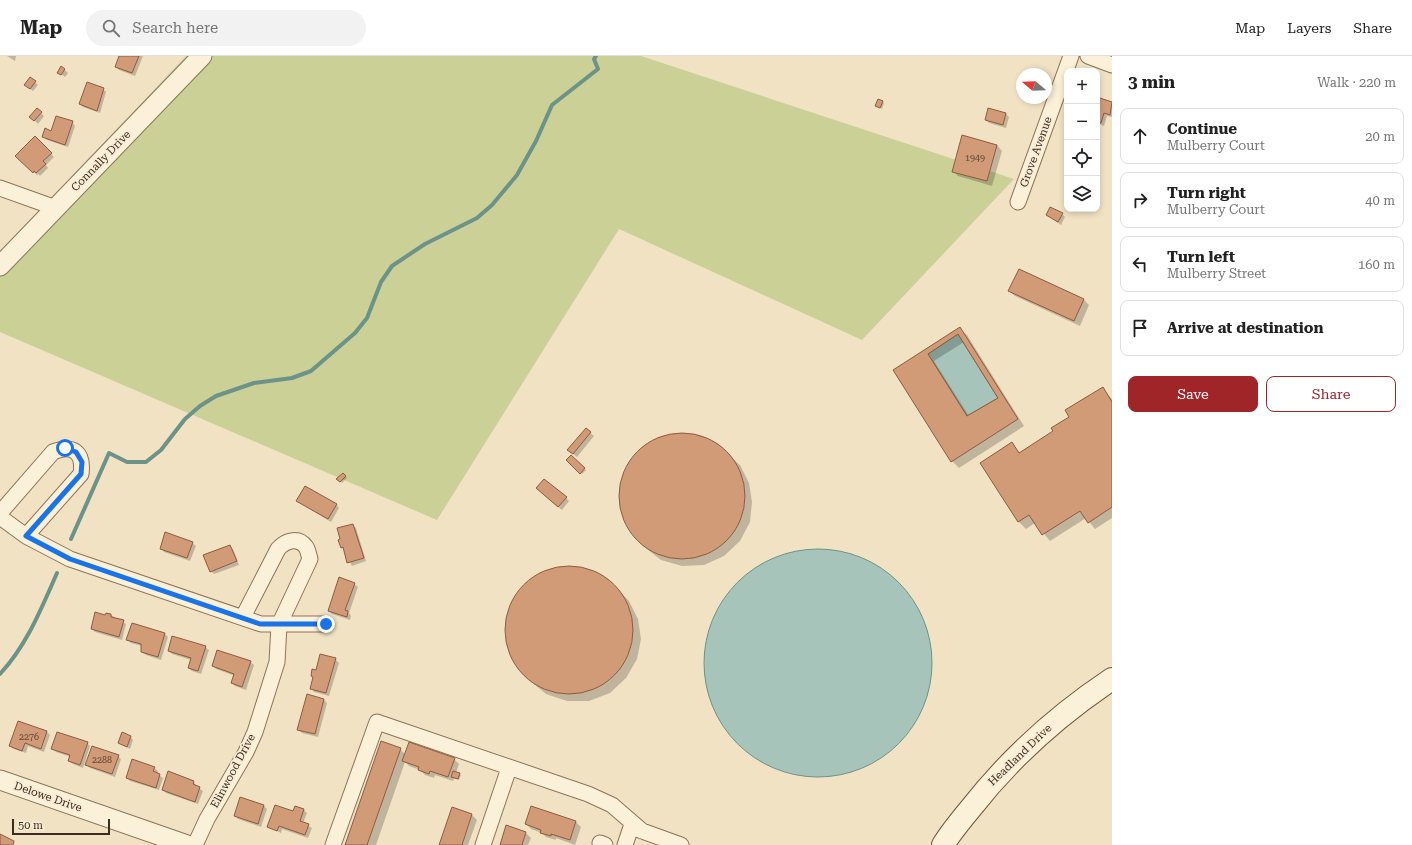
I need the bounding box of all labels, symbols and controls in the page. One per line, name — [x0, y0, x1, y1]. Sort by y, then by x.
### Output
search box — [86, 10, 366, 46]
text: Map — [20, 16, 62, 39]
icon: search — [100, 17, 122, 39]
text: Search here — [132, 19, 218, 37]
text: Map — [1235, 20, 1265, 36]
text: Layers — [1287, 20, 1331, 36]
text: Share — [1353, 20, 1392, 36]
north arrow — [1016, 68, 1052, 104]
map controls — [1064, 68, 1100, 212]
button: + — [1064, 68, 1100, 104]
text: 3 min — [1128, 72, 1175, 92]
text: Walk · 220 m — [1317, 75, 1396, 90]
button: − — [1064, 104, 1100, 140]
street label: Grove Avenue — [1017, 115, 1055, 189]
text: Continue — [1167, 120, 1237, 138]
icon: ahead — [1129, 125, 1151, 147]
street label: Connally Drive — [69, 128, 133, 194]
text: 20 m — [1365, 129, 1395, 144]
text: Mulberry Court — [1167, 138, 1265, 153]
button: locate — [1064, 140, 1100, 176]
house number: 1949 — [965, 153, 985, 163]
button: layers — [1064, 176, 1100, 212]
text: Turn right — [1167, 184, 1246, 202]
icon: right — [1129, 189, 1151, 211]
text: 40 m — [1365, 193, 1395, 208]
text: Mulberry Court — [1167, 202, 1265, 217]
text: Turn left — [1167, 248, 1235, 266]
icon: left — [1129, 253, 1151, 275]
text: 160 m — [1358, 257, 1395, 272]
text: Mulberry Street — [1167, 266, 1266, 281]
icon: arrive — [1129, 317, 1151, 339]
text: Arrive at destination — [1167, 319, 1323, 337]
button: Save — [1128, 376, 1258, 412]
button: Share — [1266, 376, 1396, 412]
route start — [56, 439, 74, 457]
route end — [317, 615, 335, 633]
street label: Headland Drive — [986, 722, 1054, 788]
house number: 2276 — [19, 732, 39, 742]
street label: Elinwood Drive — [208, 732, 258, 810]
house number: 2288 — [92, 755, 112, 765]
street label: Delowe Drive — [12, 779, 84, 815]
scale bar — [12, 817, 110, 836]
text: 50 m — [18, 819, 43, 832]

